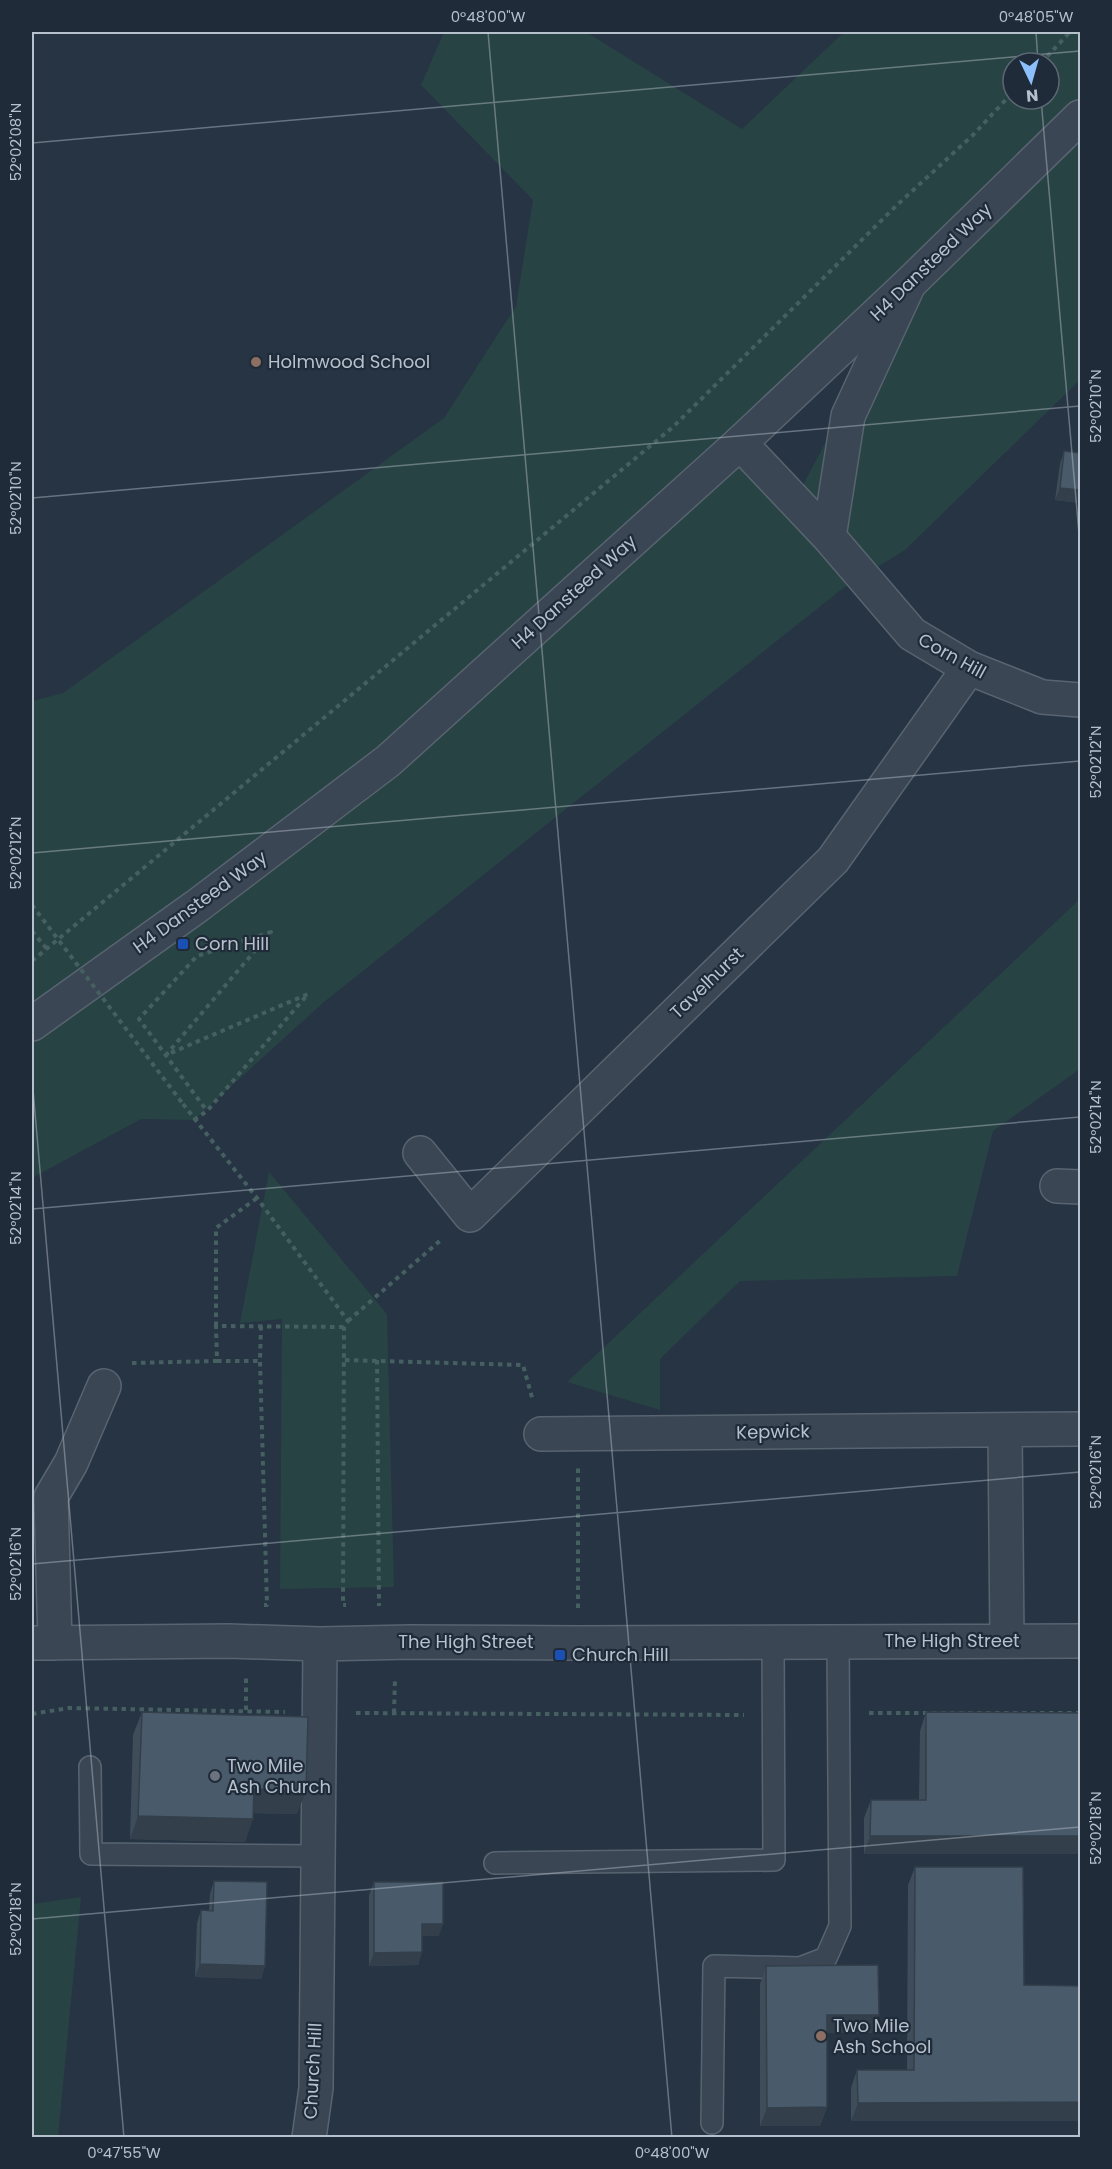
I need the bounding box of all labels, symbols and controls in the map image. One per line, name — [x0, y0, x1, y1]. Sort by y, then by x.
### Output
text: 0°48'00"W — [451, 6, 526, 27]
text: 0°48'05"W — [999, 6, 1074, 27]
north arrow — [1001, 51, 1061, 111]
text: N — [1025, 83, 1039, 107]
text: 52°02'08"N — [5, 103, 26, 181]
street label: H4 Dansteed Way — [864, 197, 997, 326]
place label: Holmwood School — [268, 349, 430, 374]
marker: Holmwood School — [249, 355, 263, 369]
text: 52°02'10"N — [1085, 369, 1106, 443]
text: 52°02'10"N — [5, 461, 26, 535]
street label: H4 Dansteed Way — [506, 529, 642, 654]
street label: Corn Hill — [914, 627, 991, 684]
text: 52°02'12"N — [1085, 726, 1106, 798]
text: 52°02'12"N — [5, 817, 26, 889]
street label: H4 Dansteed Way — [128, 844, 272, 959]
place label: Corn Hill — [195, 931, 269, 956]
marker: Corn Hill — [176, 937, 190, 951]
street label: Tavelhurst — [664, 941, 749, 1024]
text: 52°02'14"N — [1085, 1080, 1106, 1154]
text: 52°02'14"N — [5, 1171, 26, 1245]
street label: Kepwick — [736, 1418, 811, 1445]
text: 52°02'16"N — [1085, 1435, 1106, 1509]
text: 52°02'16"N — [5, 1527, 26, 1601]
street label: The High Street — [884, 1628, 1020, 1653]
street label: The High Street — [398, 1629, 534, 1654]
place label: Church Hill — [572, 1642, 669, 1667]
marker: Church Hill — [553, 1648, 567, 1662]
place label: Two Mile Ash Church — [227, 1753, 331, 1799]
marker: Two Mile Ash Church — [208, 1769, 222, 1783]
text: 52°02'18"N — [1085, 1791, 1106, 1865]
text: 52°02'18"N — [5, 1882, 26, 1956]
place label: Two Mile Ash School — [833, 2013, 931, 2059]
street label: Church Hill — [297, 2022, 328, 2120]
marker: Two Mile Ash School — [814, 2029, 828, 2043]
text: 0°47'55"W — [87, 2142, 161, 2163]
text: 0°48'00"W — [635, 2142, 710, 2163]

